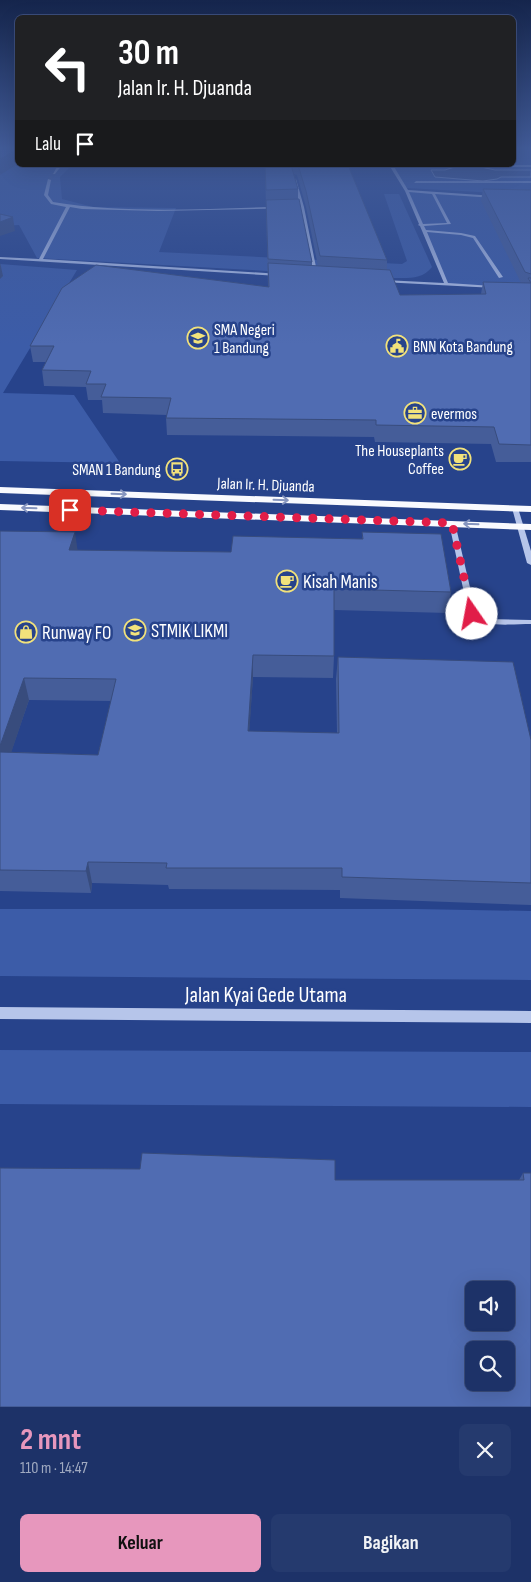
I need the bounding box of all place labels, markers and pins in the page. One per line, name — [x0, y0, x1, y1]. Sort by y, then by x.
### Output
place label: SMA Negeri 1 Bandung — [214, 321, 275, 358]
school or university icon: SMA Negeri 1 Bandung — [186, 326, 210, 350]
public building icon: BNN Kota Bandung — [385, 334, 409, 358]
place label: BNN Kota Bandung — [413, 338, 513, 357]
office icon: evermos — [403, 401, 427, 425]
place label: evermos — [431, 405, 477, 424]
place label: The Houseplants Coffee — [355, 442, 444, 479]
cafe icon: The Houseplants Coffee — [448, 447, 472, 471]
bus stop icon: SMAN 1 Bandung — [165, 457, 189, 481]
place label: SMAN 1 Bandung — [72, 461, 161, 480]
pin — [49, 489, 91, 531]
cafe icon: Kisah Manis — [275, 569, 299, 593]
place label: Kisah Manis — [303, 571, 378, 594]
school or university icon: STMIK LIKMI — [123, 618, 147, 642]
shop icon: Runway FO — [14, 620, 38, 644]
place label: STMIK LIKMI — [151, 620, 228, 643]
place label: Runway FO — [42, 622, 111, 645]

